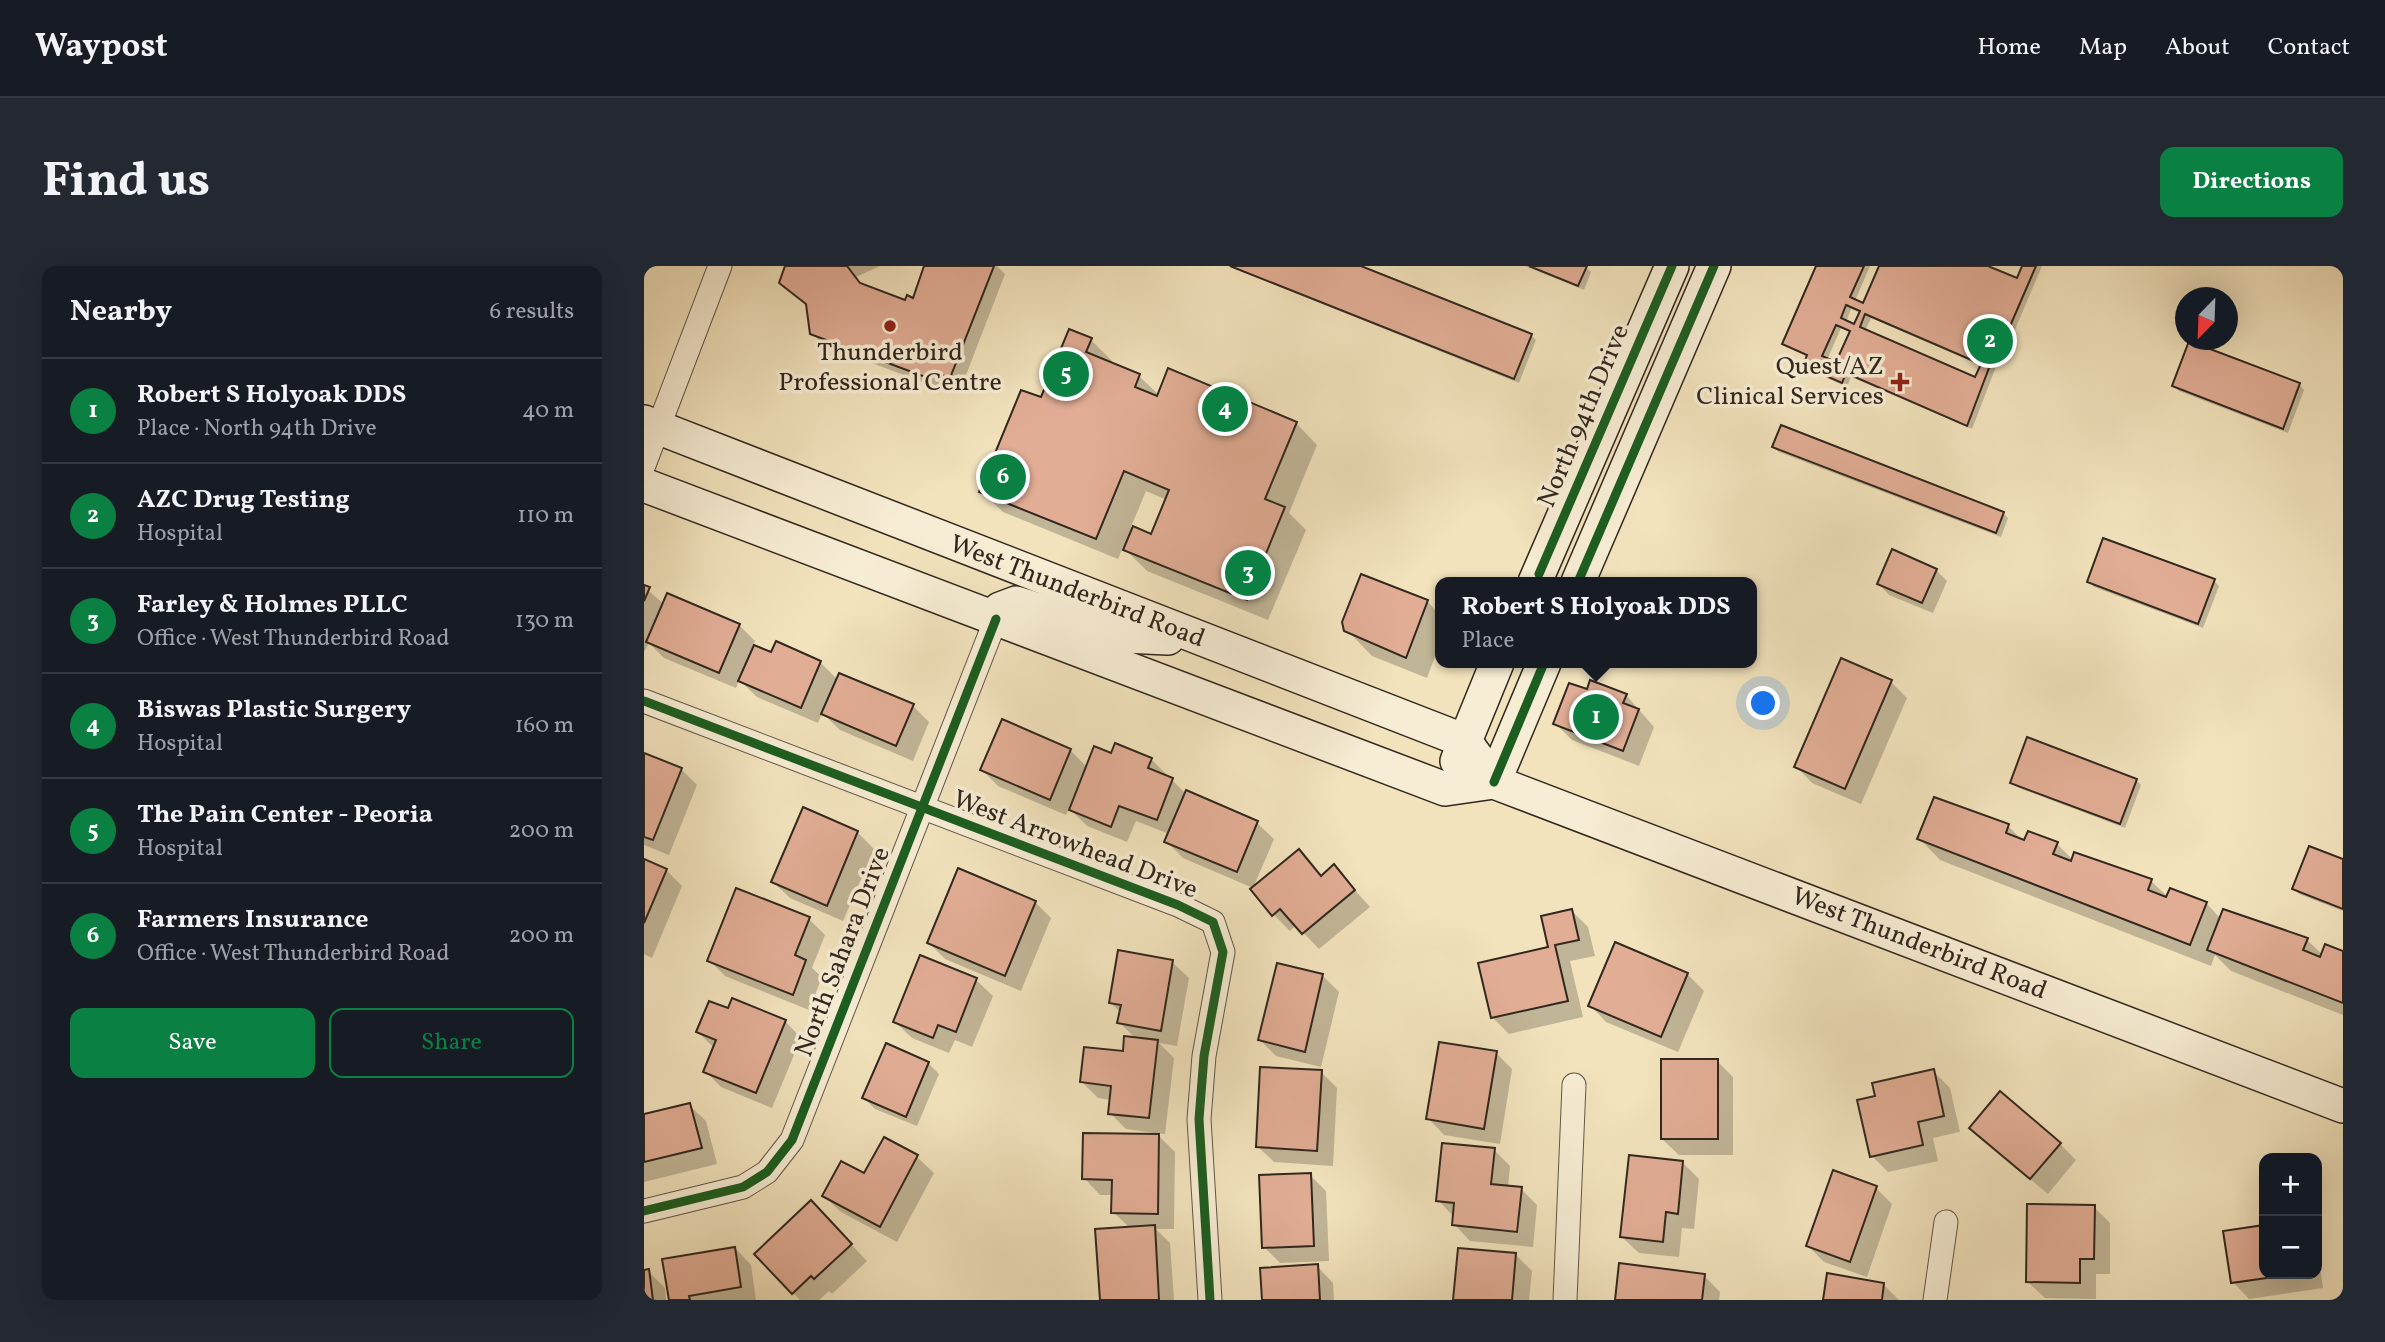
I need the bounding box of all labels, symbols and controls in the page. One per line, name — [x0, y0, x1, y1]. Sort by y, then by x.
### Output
text: Waypost — [35, 25, 168, 71]
text: Home — [1977, 31, 2041, 65]
text: Map — [2079, 31, 2127, 65]
text: About — [2165, 31, 2230, 65]
text: Contact — [2268, 31, 2350, 65]
button: Directions — [2160, 147, 2343, 217]
text: Find us — [42, 148, 210, 217]
north arrow — [2175, 287, 2238, 350]
text: Nearby — [70, 291, 172, 333]
text: 6 results — [490, 296, 574, 328]
pin: 2 — [1967, 315, 2013, 367]
marker: Thunderbird Professional Centre — [882, 318, 898, 334]
street label: North 94th Drive — [1529, 319, 1639, 513]
place label: Thunderbird Professional Centre — [778, 335, 1002, 401]
pin: 5 — [1043, 348, 1089, 400]
place label: Quest/AZ Clinical Services — [1696, 349, 1884, 415]
marker: Quest/AZ Clinical Services — [1890, 372, 1910, 392]
text: Robert S Holyoak DDS — [137, 377, 406, 413]
pin: 4 — [1202, 383, 1248, 435]
text: 1 — [88, 395, 98, 427]
text: 40 m — [522, 395, 574, 427]
text: Place · North 94th Drive — [137, 413, 377, 445]
pin: 6 — [980, 451, 1026, 503]
text: AZC Drug Testing — [137, 482, 350, 518]
text: 2 — [87, 500, 99, 532]
text: 110 m — [517, 500, 574, 532]
text: Hospital — [137, 518, 223, 550]
street label: West Thunderbird Road — [944, 527, 1210, 657]
pin: 3 — [1225, 547, 1271, 599]
popup — [1435, 577, 1757, 668]
text: Farley & Holmes PLLC — [137, 587, 408, 623]
text: Robert S Holyoak DDS — [1461, 589, 1731, 625]
text: 3 — [87, 605, 99, 637]
text: 130 m — [515, 605, 574, 637]
text: Office · West Thunderbird Road — [137, 623, 449, 655]
text: Place — [1461, 625, 1514, 657]
your location — [1746, 686, 1780, 720]
pin: 1 — [1573, 691, 1619, 743]
text: Biswas Plastic Surgery — [137, 692, 411, 728]
text: 4 — [86, 710, 100, 742]
text: 160 m — [515, 710, 574, 742]
text: Hospital — [137, 728, 223, 760]
street label: West Arrowhead Drive — [947, 782, 1203, 908]
text: The Pain Center - Peoria — [137, 797, 433, 833]
text: 5 — [87, 815, 99, 847]
text: 200 m — [509, 815, 574, 847]
text: Hospital — [137, 833, 223, 865]
street label: North Sahara Drive — [786, 842, 900, 1062]
street label: West Thunderbird Road — [1786, 879, 2052, 1009]
text: Farmers Insurance — [137, 902, 369, 938]
text: 6 — [87, 920, 99, 952]
text: 200 m — [509, 920, 574, 952]
text: Office · West Thunderbird Road — [137, 938, 449, 970]
button: Save — [70, 1008, 315, 1078]
button: Share — [329, 1008, 574, 1078]
map controls — [2259, 1153, 2322, 1279]
button: + — [2259, 1153, 2322, 1216]
button: − — [2259, 1216, 2322, 1279]

